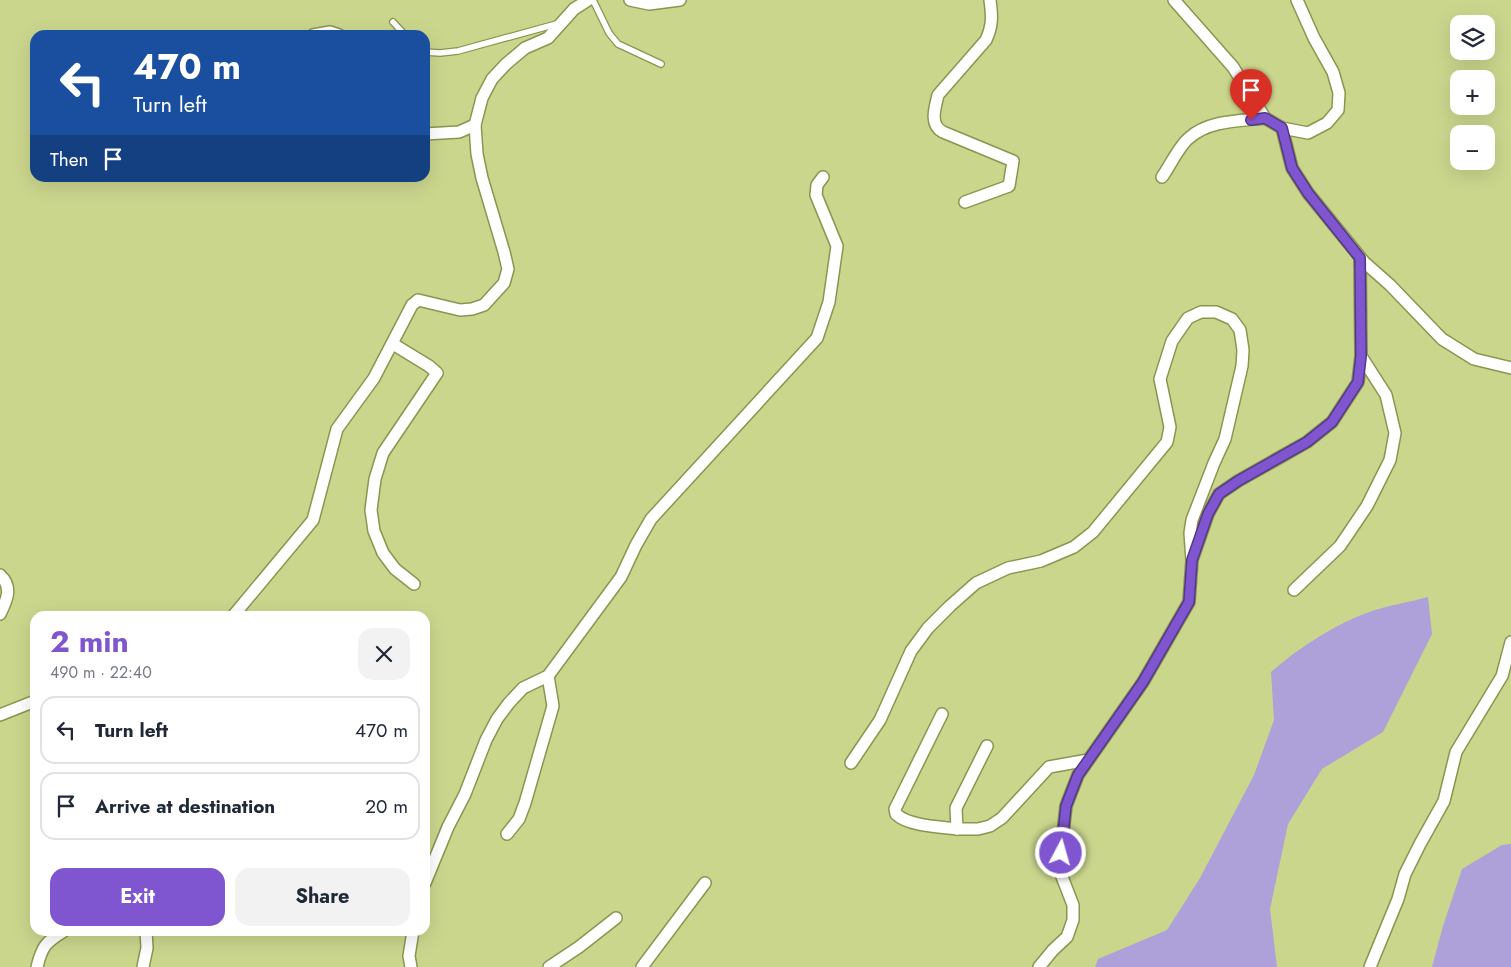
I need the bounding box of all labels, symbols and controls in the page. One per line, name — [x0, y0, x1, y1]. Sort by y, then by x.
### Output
map controls — [1450, 15, 1495, 170]
button: layers — [1450, 15, 1495, 60]
text: 470 m — [133, 42, 241, 92]
icon: left — [50, 50, 115, 115]
pin — [1230, 69, 1272, 120]
button: + — [1450, 70, 1495, 115]
icon: arrive — [1237, 76, 1265, 104]
text: Turn left — [133, 88, 207, 120]
button: − — [1450, 125, 1495, 170]
icon: arrive — [99, 145, 127, 173]
text: Then — [50, 146, 89, 173]
text: 2 min — [50, 620, 129, 663]
button: close — [358, 628, 410, 680]
text: 490 m · 22:40 — [50, 661, 152, 684]
icon: left — [52, 716, 80, 744]
text: Turn left — [95, 717, 168, 744]
text: 470 m — [355, 717, 408, 744]
icon: arrive — [52, 792, 80, 820]
text: Arrive at destination — [95, 793, 275, 820]
text: 20 m — [365, 793, 408, 820]
position arrow — [1034, 826, 1086, 878]
button: Exit — [50, 868, 225, 926]
button: Share — [235, 868, 410, 926]

